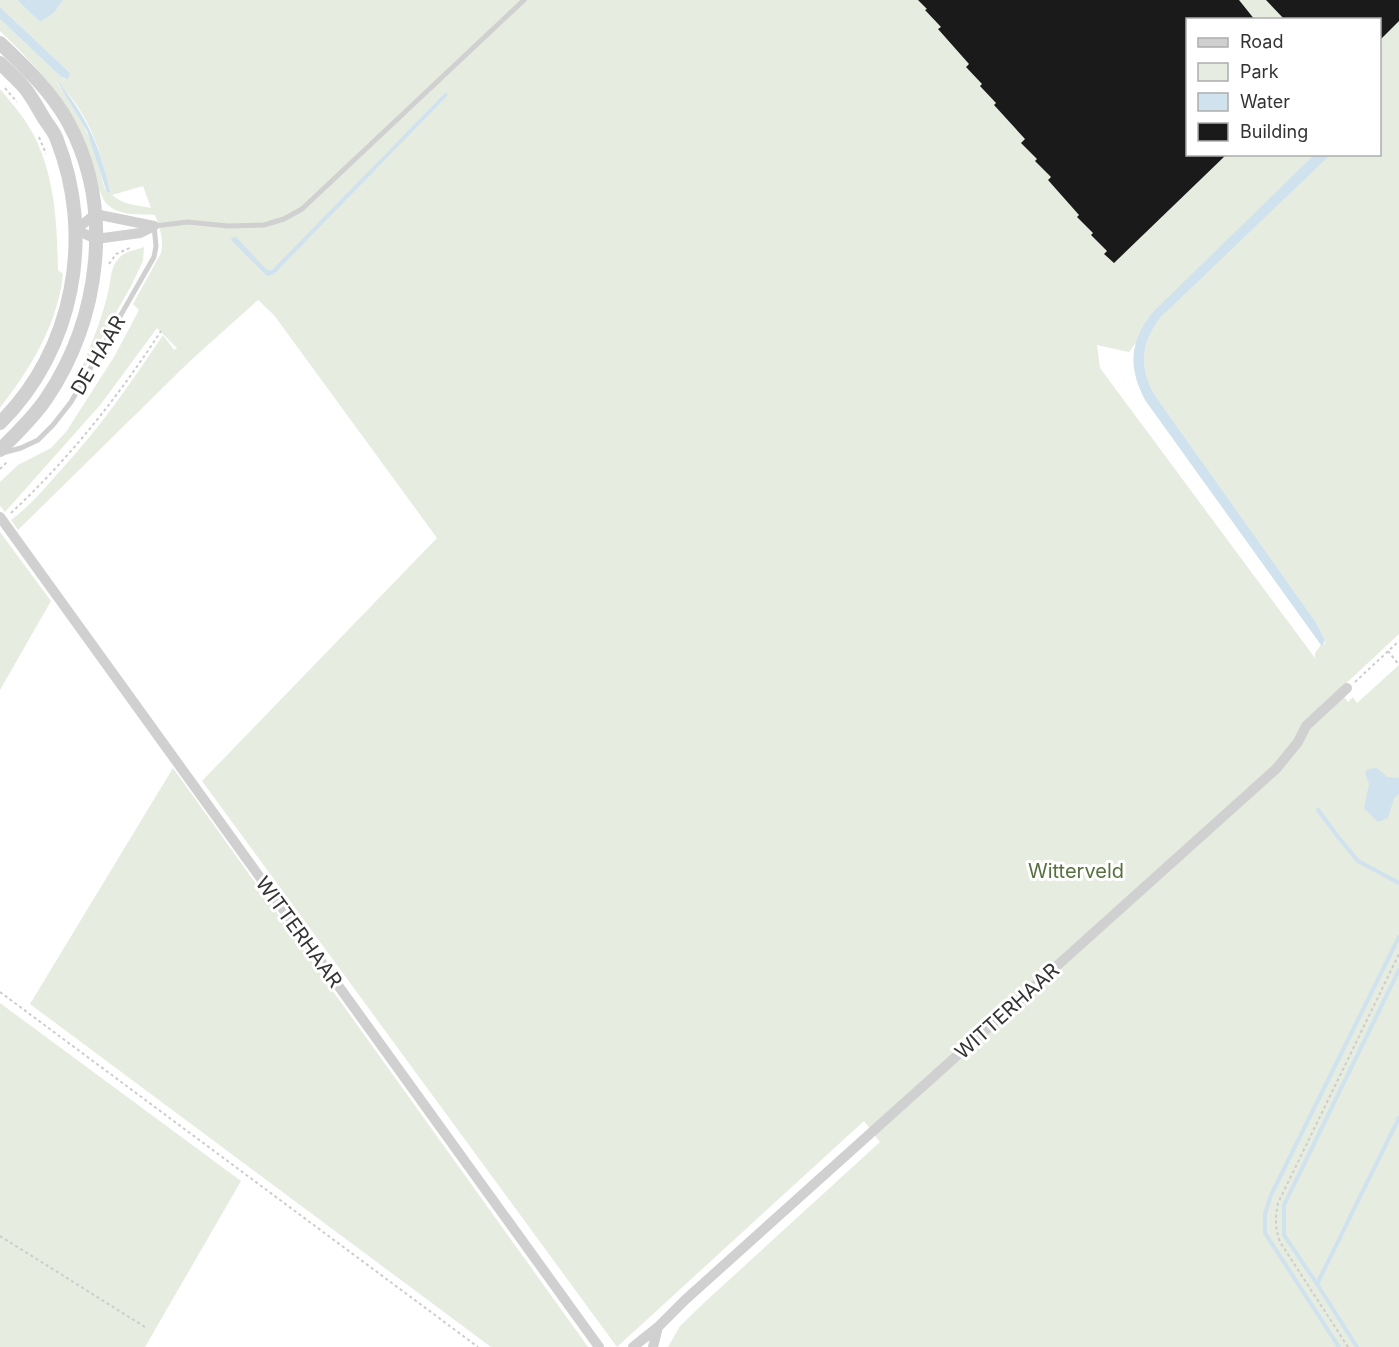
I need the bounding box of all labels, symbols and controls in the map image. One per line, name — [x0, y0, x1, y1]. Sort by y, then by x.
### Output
legend — [1186, 18, 1381, 156]
text: Road — [1240, 31, 1283, 52]
text: Park — [1240, 61, 1279, 82]
text: Water — [1240, 91, 1290, 112]
text: Building — [1240, 121, 1308, 142]
street label: DE HAAR — [66, 311, 130, 399]
park label: Witterveld — [1028, 859, 1124, 883]
street label: WITTERHAAR — [251, 872, 347, 992]
street label: WITTERHAAR — [950, 958, 1064, 1064]

